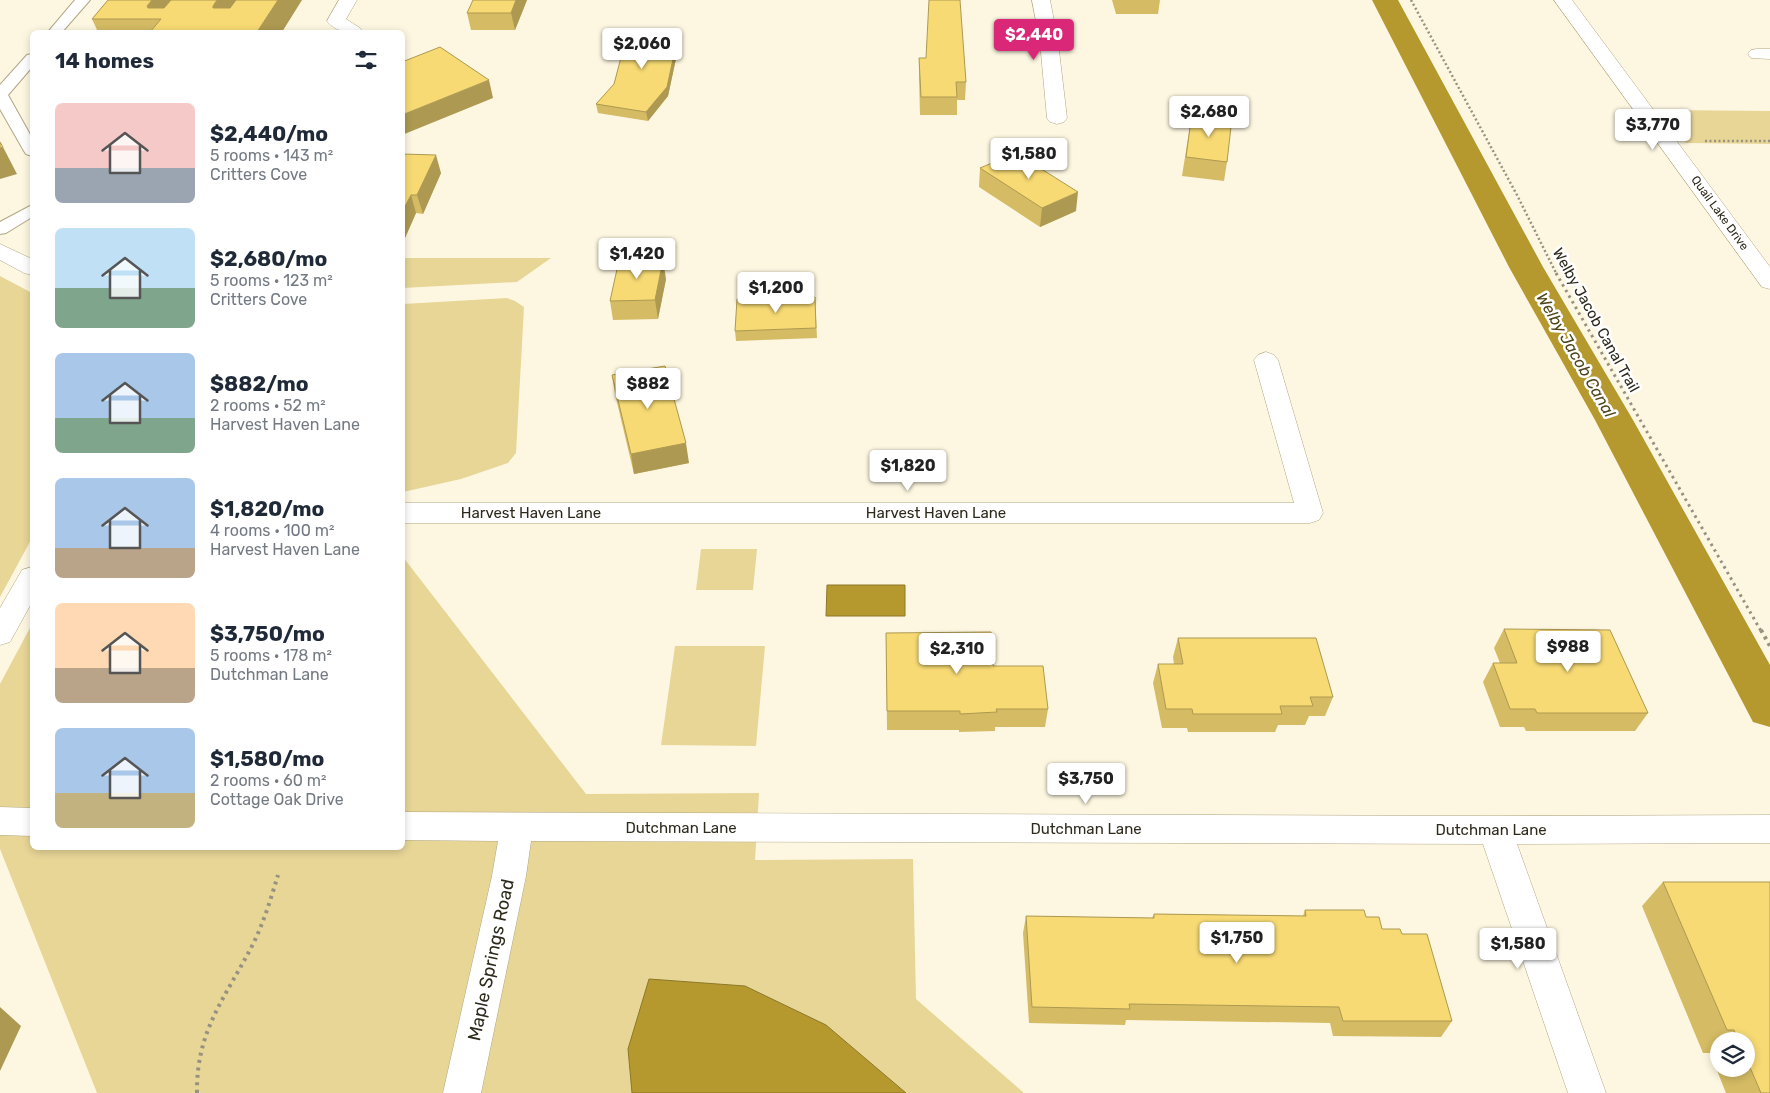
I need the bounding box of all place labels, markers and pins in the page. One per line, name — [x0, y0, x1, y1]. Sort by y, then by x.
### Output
pin: $2,440 — [993, 18, 1075, 61]
pin: $2,060 — [601, 28, 683, 70]
pin: $2,680 — [1168, 96, 1250, 138]
pin: $3,770 — [1612, 108, 1694, 151]
pin: $1,580 — [988, 138, 1070, 180]
pin: $1,420 — [596, 238, 678, 280]
pin: $1,200 — [735, 272, 817, 314]
pin: $882 — [618, 368, 678, 410]
pin: $1,820 — [867, 450, 949, 492]
pin: $988 — [1538, 630, 1598, 673]
pin: $2,310 — [916, 632, 998, 675]
pin: $3,750 — [1045, 762, 1127, 805]
pin: $1,750 — [1196, 922, 1278, 964]
pin: $1,580 — [1477, 928, 1559, 970]

